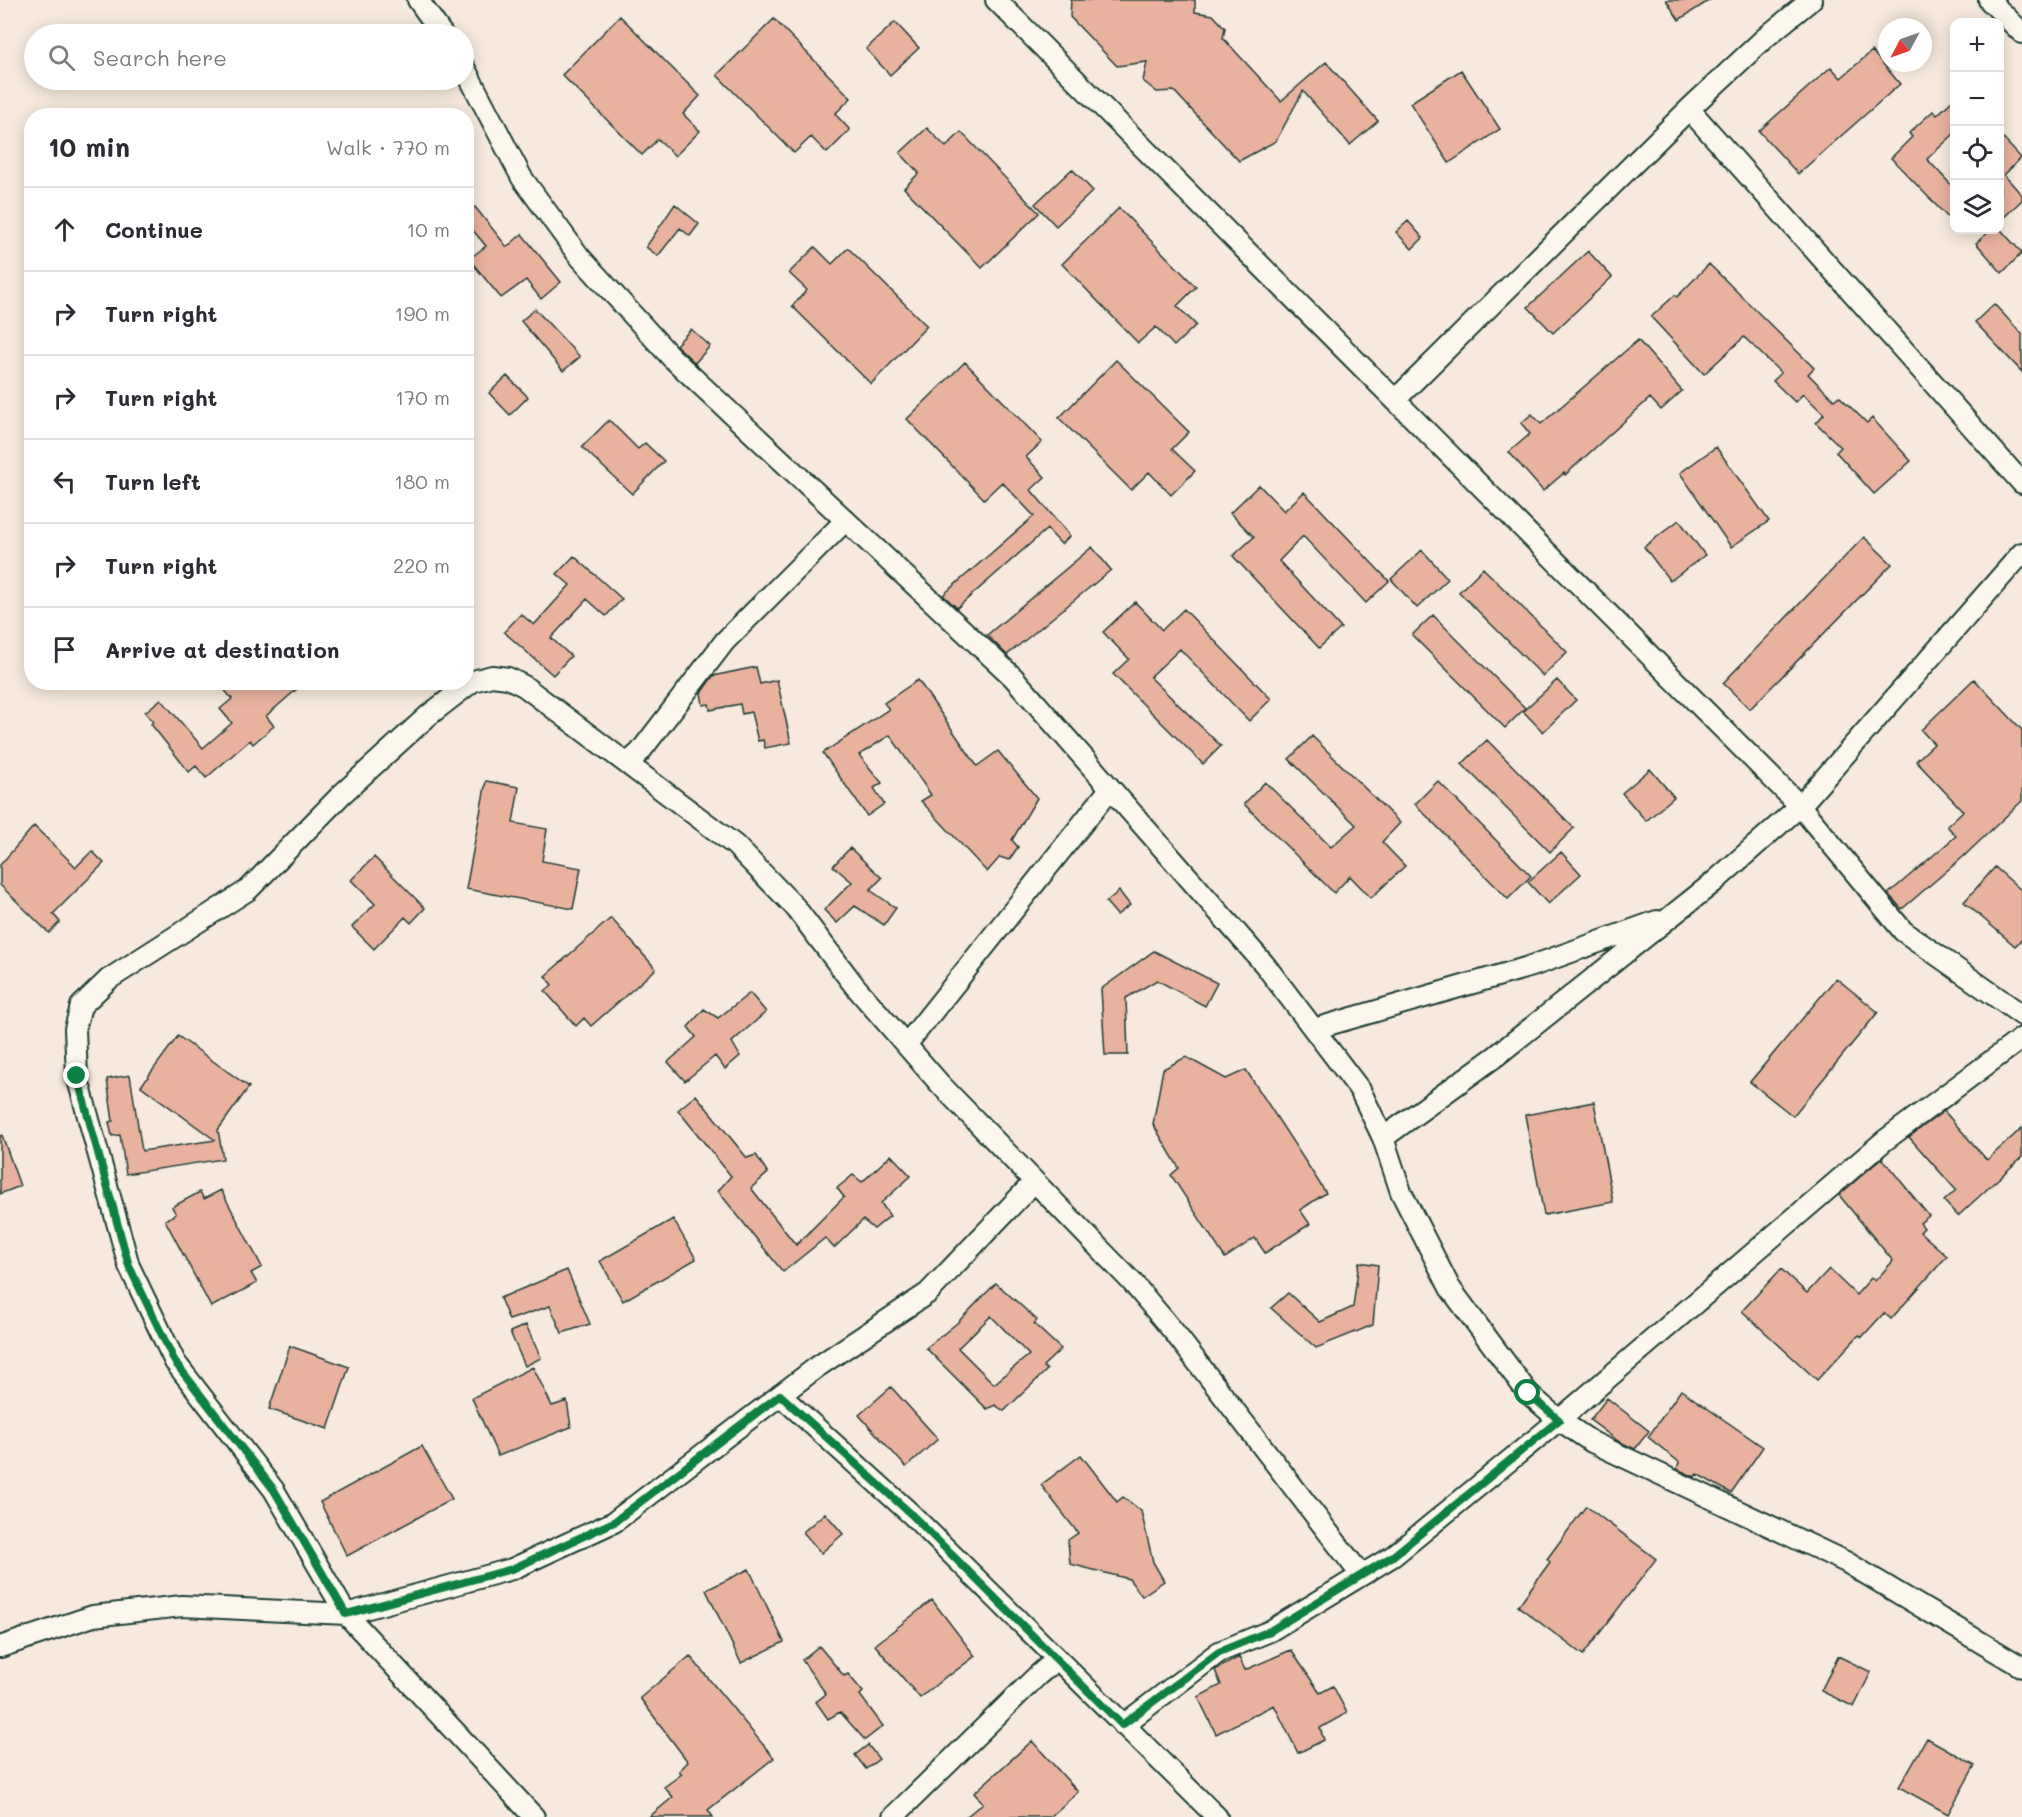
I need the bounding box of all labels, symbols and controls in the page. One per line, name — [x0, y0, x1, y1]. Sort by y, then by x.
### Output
north arrow — [1878, 18, 1932, 72]
map controls — [1950, 18, 2004, 234]
button: + — [1950, 18, 2004, 72]
search box — [24, 24, 474, 90]
icon: search — [45, 41, 78, 74]
text: Search here — [93, 43, 227, 72]
button: − — [1950, 72, 2004, 126]
button: locate — [1950, 126, 2004, 180]
text: 10 min — [48, 130, 130, 164]
text: Walk · 770 m — [326, 134, 450, 160]
button: layers — [1950, 180, 2004, 234]
icon: ahead — [48, 213, 81, 246]
text: Continue — [105, 215, 203, 244]
text: 10 m — [406, 216, 450, 242]
icon: right — [48, 297, 81, 330]
text: Turn right — [105, 299, 217, 328]
text: 190 m — [395, 300, 450, 326]
icon: right — [48, 381, 81, 414]
text: Turn right — [105, 383, 217, 412]
text: 170 m — [395, 384, 450, 410]
icon: left — [48, 465, 81, 498]
text: Turn left — [105, 467, 201, 496]
text: 180 m — [394, 468, 450, 494]
icon: right — [48, 549, 81, 582]
text: Turn right — [105, 551, 217, 580]
text: 220 m — [393, 552, 450, 578]
icon: arrive — [48, 633, 81, 666]
text: Arrive at destination — [105, 635, 340, 664]
route end — [63, 1062, 89, 1088]
route start — [1514, 1379, 1540, 1405]

